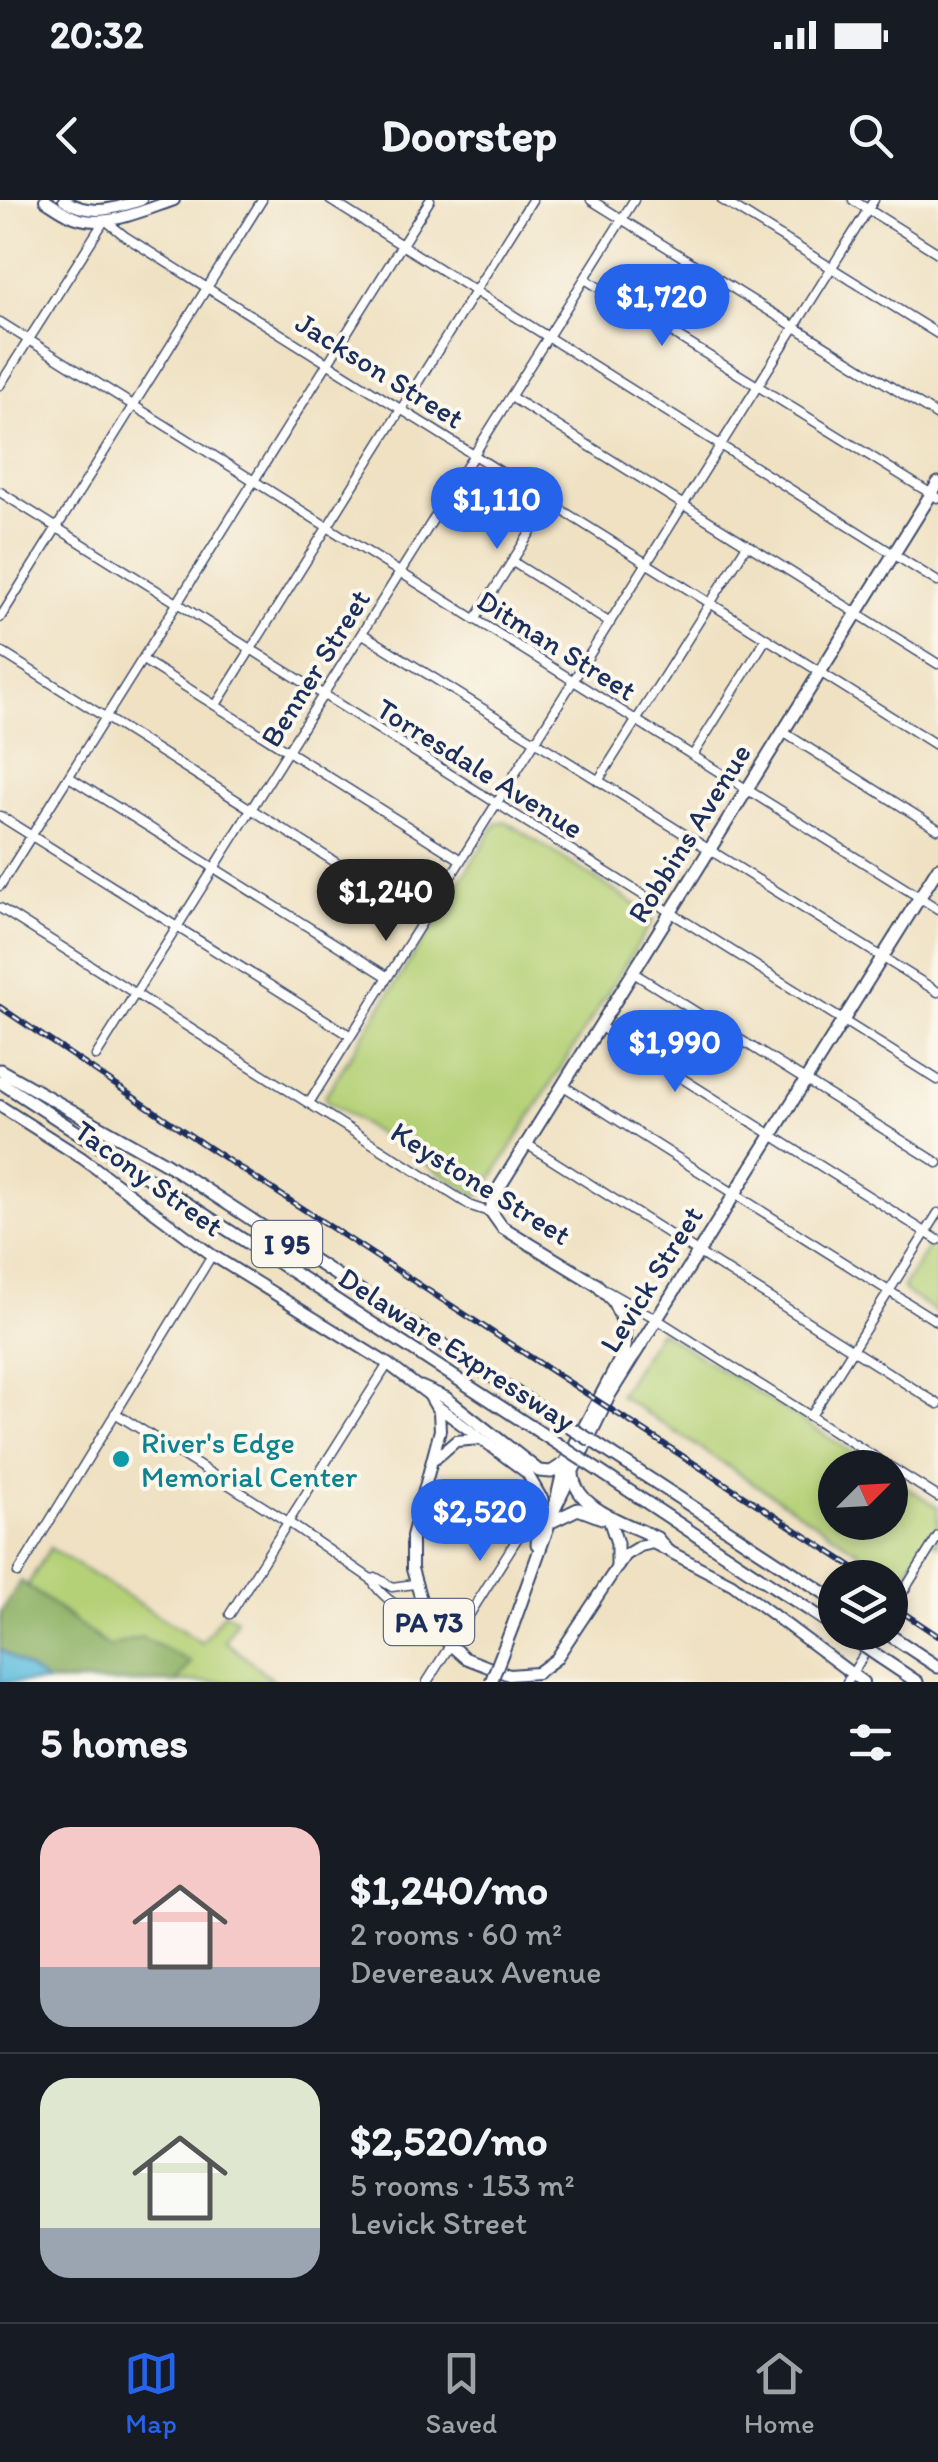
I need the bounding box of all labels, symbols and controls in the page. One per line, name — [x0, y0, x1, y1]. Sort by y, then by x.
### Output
text: 20:32 — [50, 12, 143, 58]
icon: back — [40, 108, 95, 163]
text: Doorstep — [381, 108, 557, 162]
icon: search — [843, 108, 898, 163]
pin: $1,720 — [581, 264, 743, 349]
text: $1,720 — [616, 277, 708, 315]
street label: Jackson Street — [289, 304, 471, 436]
pin: $1,110 — [416, 467, 578, 552]
text: $1,110 — [453, 480, 541, 518]
street label: Ditman Street — [470, 581, 644, 709]
street label: Benner Street — [252, 582, 378, 754]
street label: Torresdale Avenue — [370, 689, 590, 847]
street label: Robbins Avenue — [619, 736, 759, 930]
pin: $1,240 — [305, 859, 467, 944]
text: $1,240 — [339, 872, 433, 910]
pin: $1,990 — [594, 1010, 756, 1095]
text: $1,990 — [629, 1023, 721, 1061]
street label: Tacony Street — [67, 1112, 231, 1244]
street label: Keystone Street — [384, 1113, 578, 1253]
street label: Levick Street — [591, 1199, 711, 1359]
road number: I 95 — [252, 1221, 322, 1267]
street label: Delaware Expressway — [332, 1259, 582, 1439]
place label: River's Edge Memorial Center — [141, 1424, 357, 1495]
marker: River's Edge Memorial Center — [110, 1448, 132, 1470]
north arrow — [818, 1450, 908, 1540]
map controls — [818, 1450, 908, 1650]
pin: $2,520 — [399, 1479, 561, 1564]
text: $2,520 — [433, 1492, 527, 1530]
button: layers — [818, 1560, 908, 1650]
road number: PA 73 — [384, 1599, 474, 1645]
icon: filters — [843, 1715, 898, 1770]
text: 5 homes — [40, 1717, 188, 1768]
text: $1,240/mo — [350, 1864, 548, 1915]
icon: home — [120, 1867, 240, 1987]
text: 2 rooms · 60 m² — [350, 1915, 562, 1953]
text: Devereaux Avenue — [350, 1953, 601, 1991]
text: $2,520/mo — [350, 2115, 548, 2166]
icon: home — [120, 2118, 240, 2238]
text: 5 rooms · 153 m² — [350, 2166, 575, 2204]
text: Levick Street — [350, 2204, 527, 2242]
tab: Map — [124, 2346, 179, 2440]
tab: Saved — [426, 2346, 497, 2440]
tab: Home — [744, 2346, 815, 2440]

